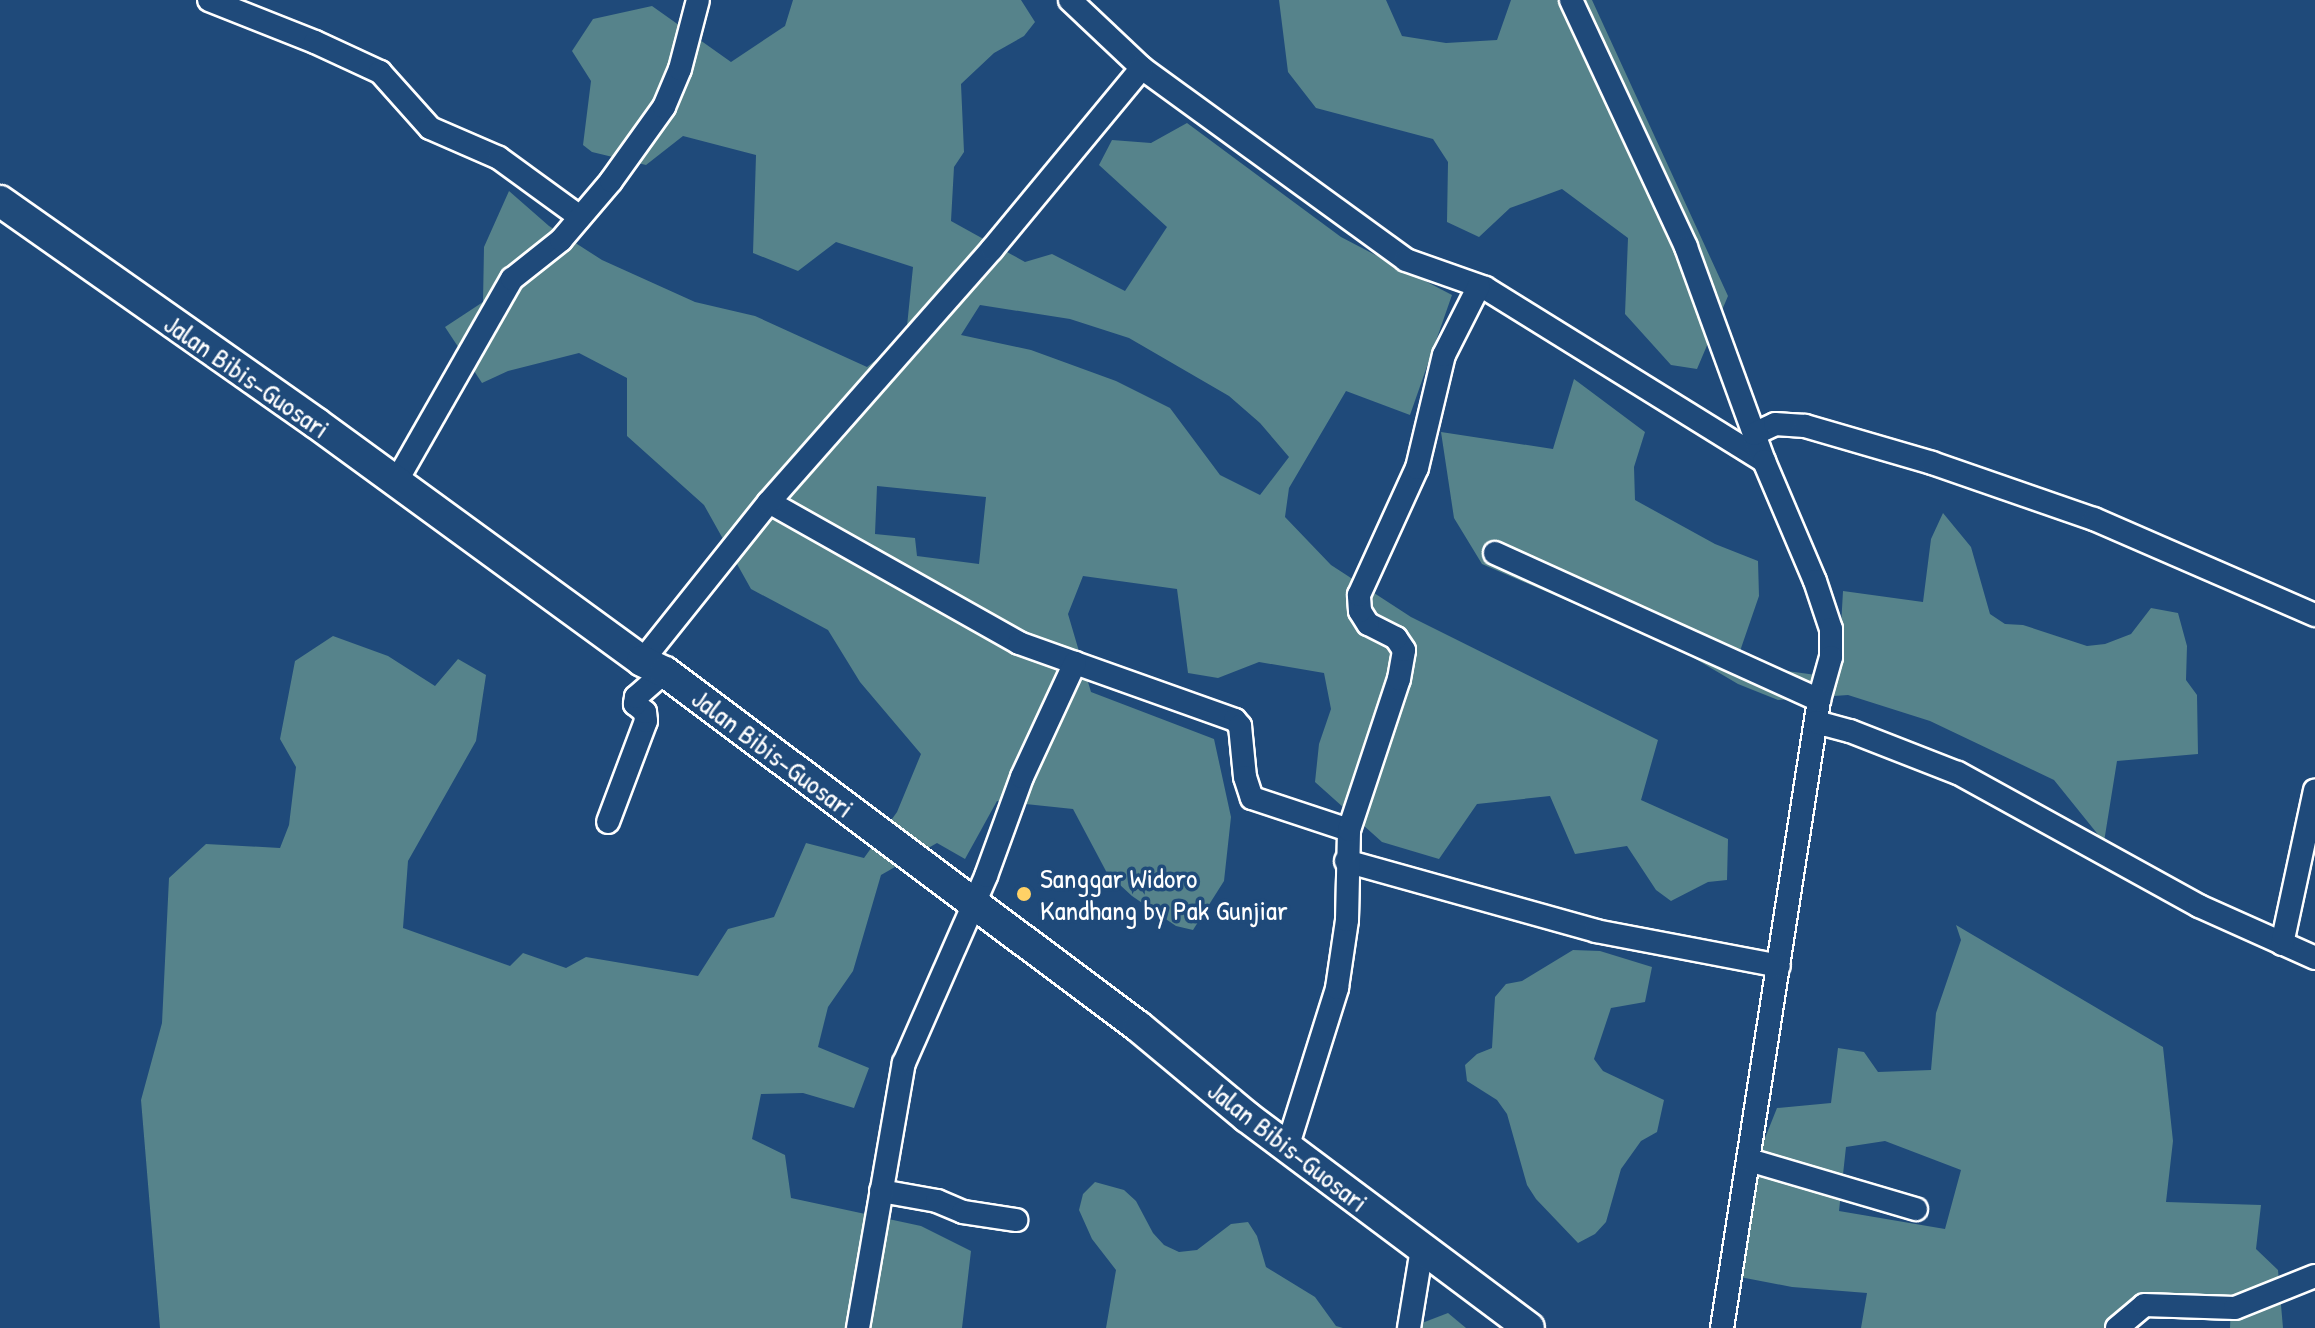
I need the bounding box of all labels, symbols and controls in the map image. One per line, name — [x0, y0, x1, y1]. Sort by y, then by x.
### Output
street label: Jalan Bibis-Guosari — [158, 307, 336, 445]
street label: Jalan Bibis-Guosari — [685, 681, 861, 825]
place label: Sanggar Widoro Kandhang by Pak Gunjiar — [1040, 861, 1288, 927]
marker: Sanggar Widoro Kandhang by Pak Gunjiar — [1015, 885, 1033, 903]
street label: Jalan Bibis-Guosari — [1201, 1073, 1375, 1219]

